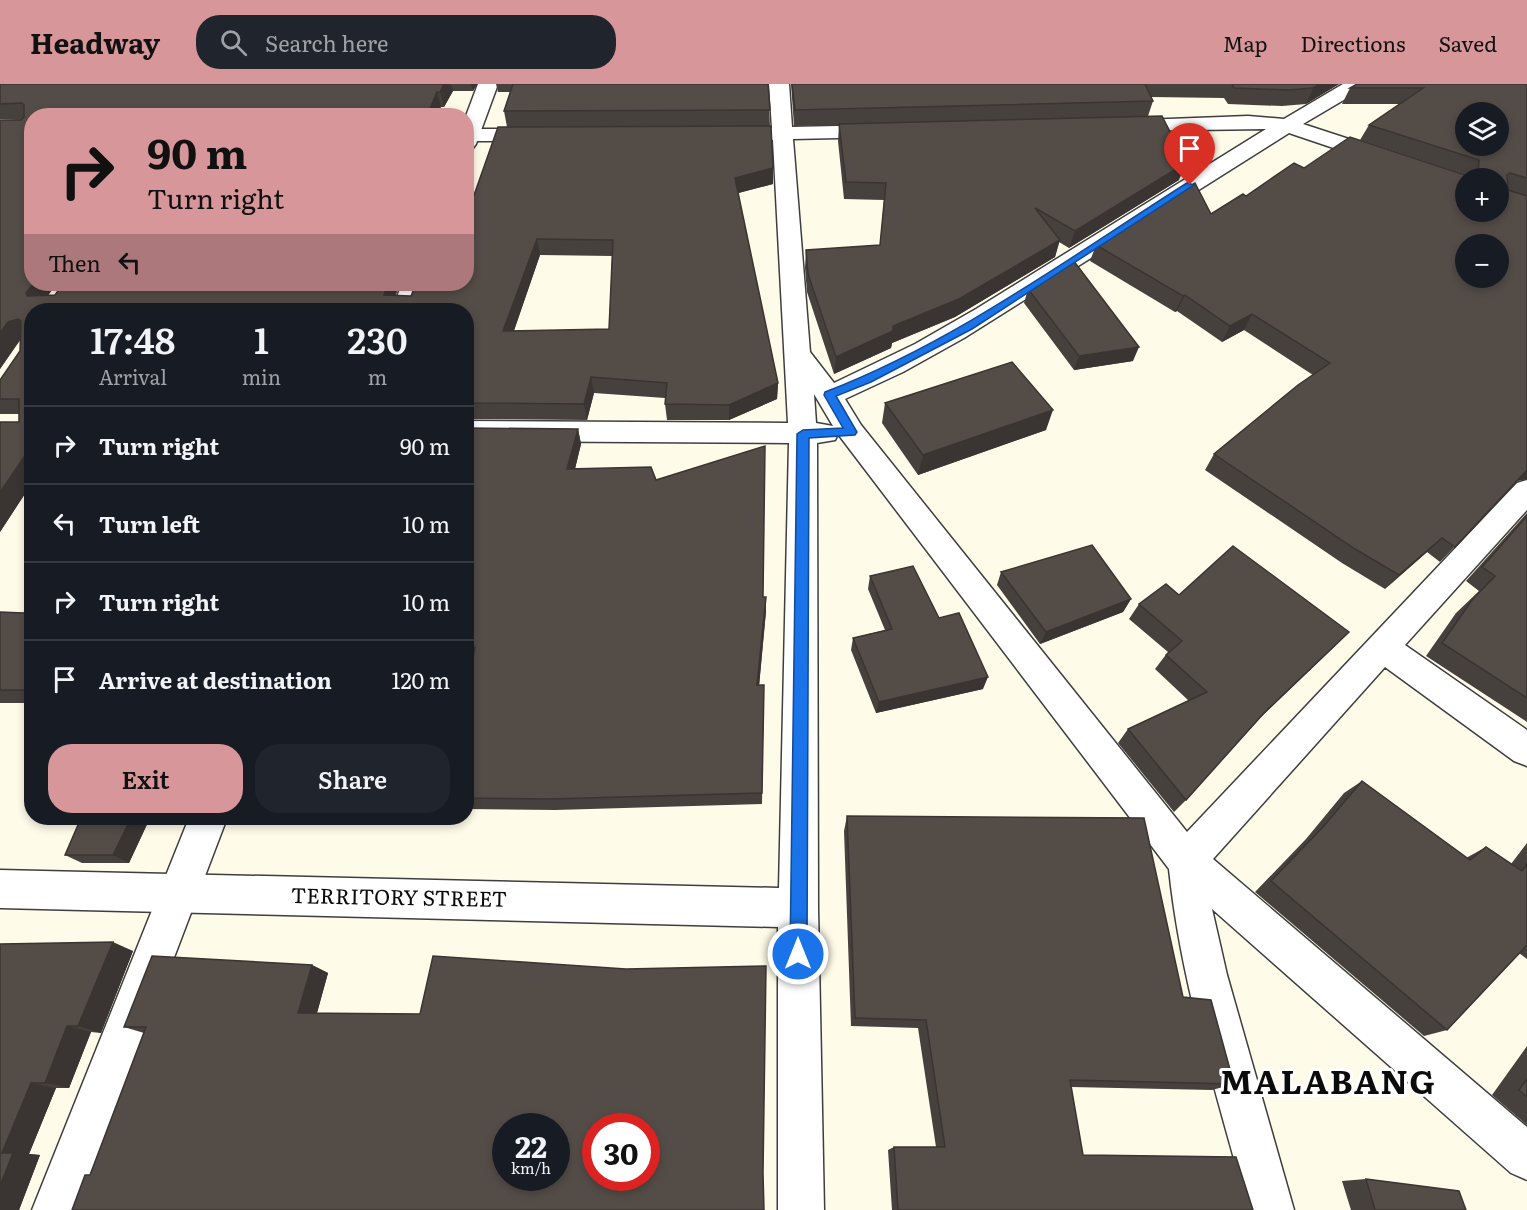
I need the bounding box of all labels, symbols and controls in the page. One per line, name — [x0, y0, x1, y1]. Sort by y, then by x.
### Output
search box — [196, 15, 616, 69]
text: Headway — [30, 21, 160, 63]
icon: search — [217, 26, 250, 59]
text: Search here — [265, 26, 388, 59]
text: Map — [1223, 27, 1268, 58]
text: Directions — [1301, 27, 1406, 58]
text: Saved — [1439, 27, 1497, 58]
map controls — [1455, 102, 1509, 288]
button: layers — [1455, 102, 1509, 156]
text: 90 m — [147, 120, 247, 182]
pin — [1164, 123, 1215, 185]
icon: right — [48, 132, 126, 210]
icon: arrive — [1173, 132, 1206, 165]
button: + — [1455, 168, 1509, 222]
text: Turn right — [147, 177, 284, 217]
button: − — [1455, 234, 1509, 288]
text: Then — [48, 246, 101, 279]
icon: left — [113, 246, 146, 279]
text: 17:48 — [90, 312, 175, 365]
text: 1 — [254, 312, 269, 365]
text: 230 — [347, 312, 408, 365]
text: Arrival — [99, 361, 167, 391]
text: min — [242, 361, 281, 391]
text: m — [368, 361, 387, 391]
icon: right — [48, 429, 81, 462]
text: Turn right — [99, 429, 219, 462]
text: 90 m — [400, 429, 450, 462]
icon: left — [48, 507, 81, 540]
text: Turn left — [99, 507, 200, 540]
text: 10 m — [403, 507, 450, 540]
icon: right — [48, 585, 81, 618]
text: Turn right — [99, 585, 219, 618]
text: 10 m — [403, 585, 450, 618]
icon: arrive — [48, 663, 81, 696]
text: Arrive at destination — [99, 663, 332, 696]
text: 120 m — [391, 663, 450, 696]
button: Exit — [48, 744, 243, 813]
button: Share — [255, 744, 450, 813]
street label: TERRITORY STREET — [291, 878, 507, 913]
position arrow — [766, 922, 830, 986]
district label: MALABANG — [1220, 1055, 1436, 1104]
speed limit sign: 30 — [582, 1113, 660, 1191]
text: 22 — [515, 1123, 547, 1167]
text: km/h — [511, 1156, 551, 1179]

